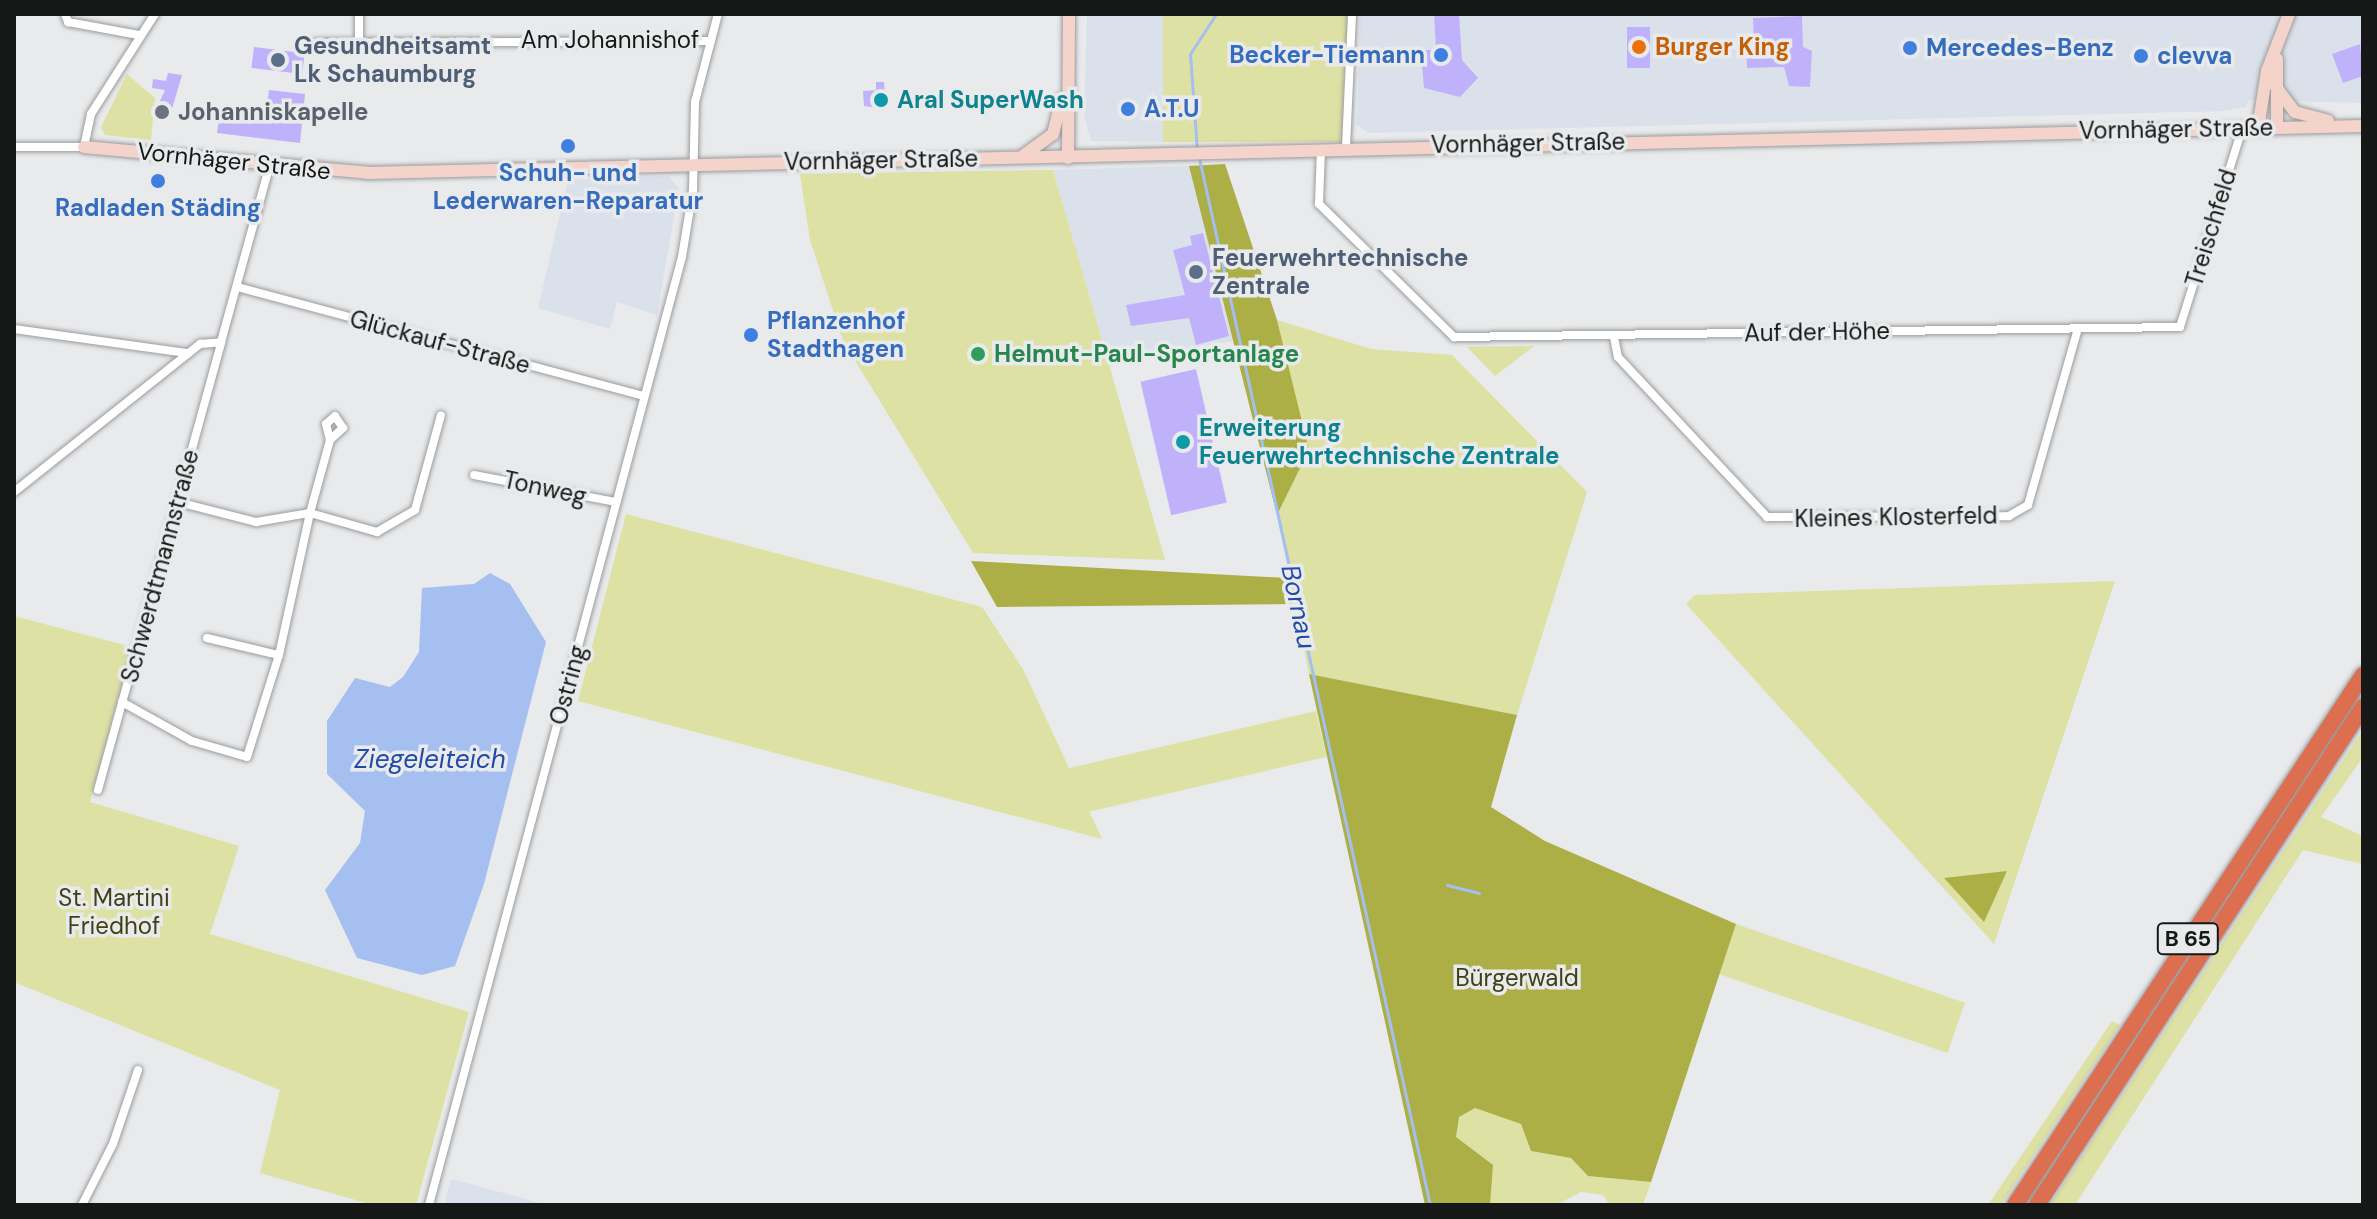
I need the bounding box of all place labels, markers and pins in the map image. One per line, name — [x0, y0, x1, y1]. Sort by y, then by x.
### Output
place label: Gesundheitsamt Lk Schaumburg — [294, 32, 491, 88]
place label: Burger King — [1655, 33, 1790, 61]
place label: Mercedes-Benz — [1926, 34, 2113, 62]
marker: Burger King — [1630, 38, 1648, 56]
marker: Mercedes-Benz — [1901, 39, 1919, 57]
place label: Becker-Tiemann — [1229, 41, 1425, 69]
place label: clevva — [2157, 42, 2232, 70]
marker: Becker-Tiemann — [1432, 46, 1450, 64]
marker: clevva — [2132, 47, 2150, 65]
marker: Gesundheitsamt Lk Schaumburg — [269, 51, 287, 69]
place label: Aral SuperWash — [897, 86, 1084, 114]
marker: Aral SuperWash — [872, 91, 890, 109]
place label: A.T.U — [1144, 95, 1200, 123]
place label: Johanniskapelle — [178, 98, 368, 126]
marker: A.T.U — [1119, 100, 1137, 118]
marker: Johanniskapelle — [153, 103, 171, 121]
marker: Schuh- und Lederwaren-Reparatur — [559, 137, 577, 155]
place label: Schuh- und Lederwaren-Reparatur — [433, 159, 703, 215]
marker: Radladen Städing — [149, 172, 167, 190]
place label: Radladen Städing — [55, 194, 261, 222]
place label: Feuerwehrtechnische Zentrale — [1212, 244, 1469, 300]
marker: Feuerwehrtechnische Zentrale — [1187, 263, 1205, 281]
place label: Pflanzenhof Stadthagen — [767, 307, 905, 363]
marker: Pflanzenhof Stadthagen — [742, 326, 760, 344]
place label: Helmut-Paul-Sportanlage — [994, 340, 1299, 368]
marker: Helmut-Paul-Sportanlage — [969, 345, 987, 363]
place label: Erweiterung Feuerwehrtechnische Zentrale — [1199, 414, 1559, 470]
marker: Erweiterung Feuerwehrtechnische Zentrale — [1174, 433, 1192, 451]

